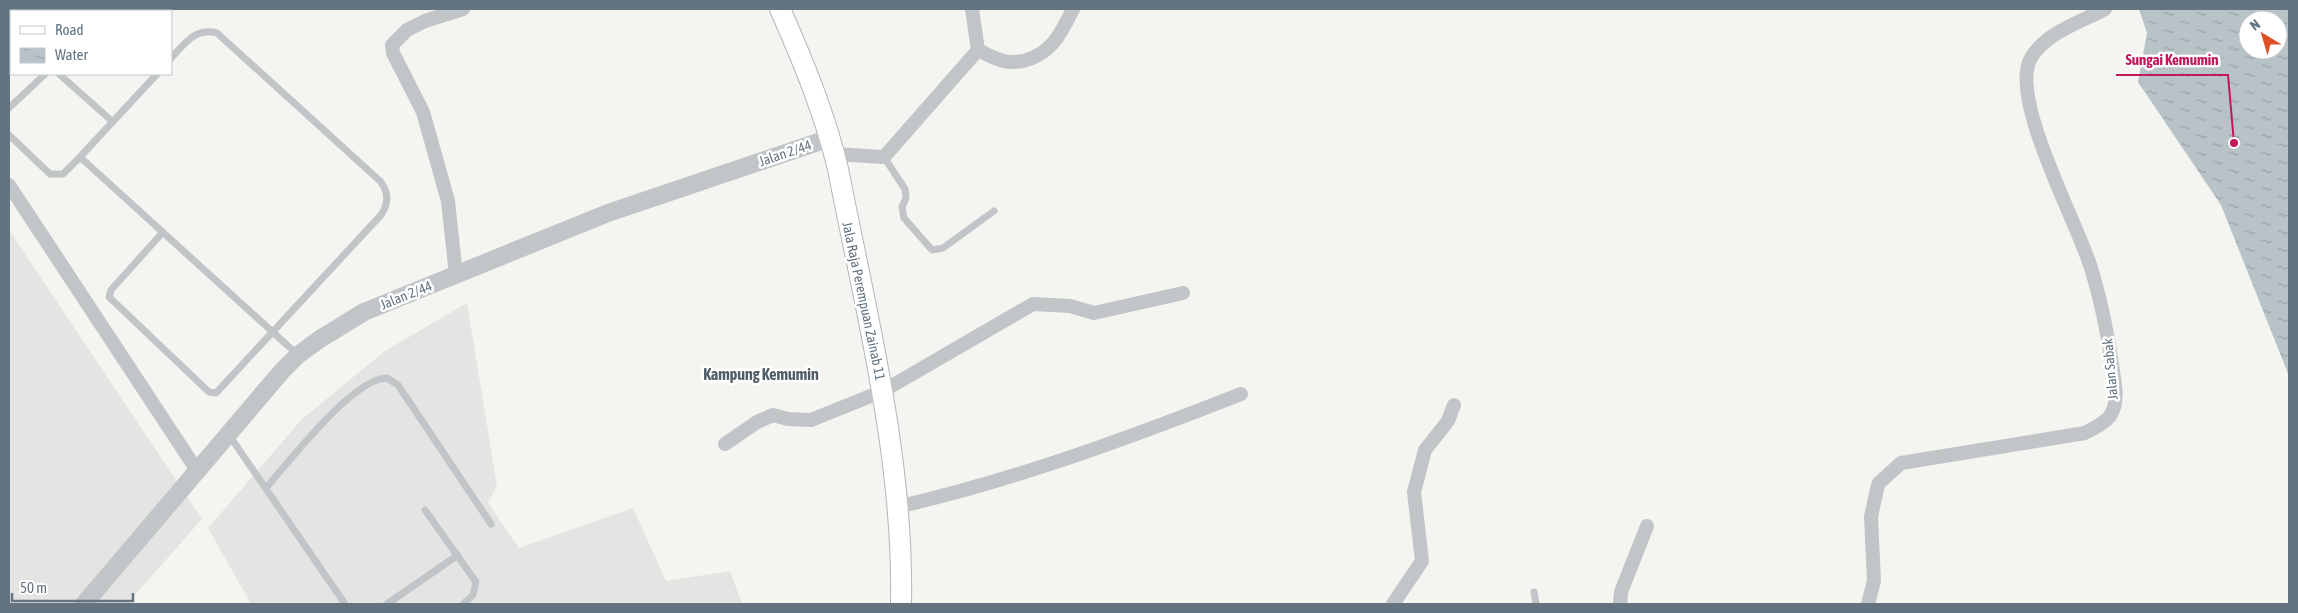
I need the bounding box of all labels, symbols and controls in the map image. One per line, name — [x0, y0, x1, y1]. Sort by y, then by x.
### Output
legend — [10, 10, 172, 75]
north arrow — [2238, 10, 2288, 60]
text: N — [2247, 16, 2263, 34]
text: Road — [55, 21, 84, 38]
callout: Sungai Kemumin — [2116, 45, 2228, 75]
text: Water — [55, 46, 88, 63]
text: Sungai Kemumin — [2126, 51, 2218, 68]
street label: Jalan 2/44 — [757, 136, 814, 169]
street label: Jala Raja Perempuan Zainab 11 — [839, 220, 889, 382]
street label: Jalan 2/44 — [378, 277, 435, 313]
street label: Jalan Sabak — [2099, 338, 2121, 400]
district label: Kampung Kemumin — [703, 365, 819, 383]
scale bar — [12, 570, 134, 602]
text: 50 m — [20, 579, 47, 596]

